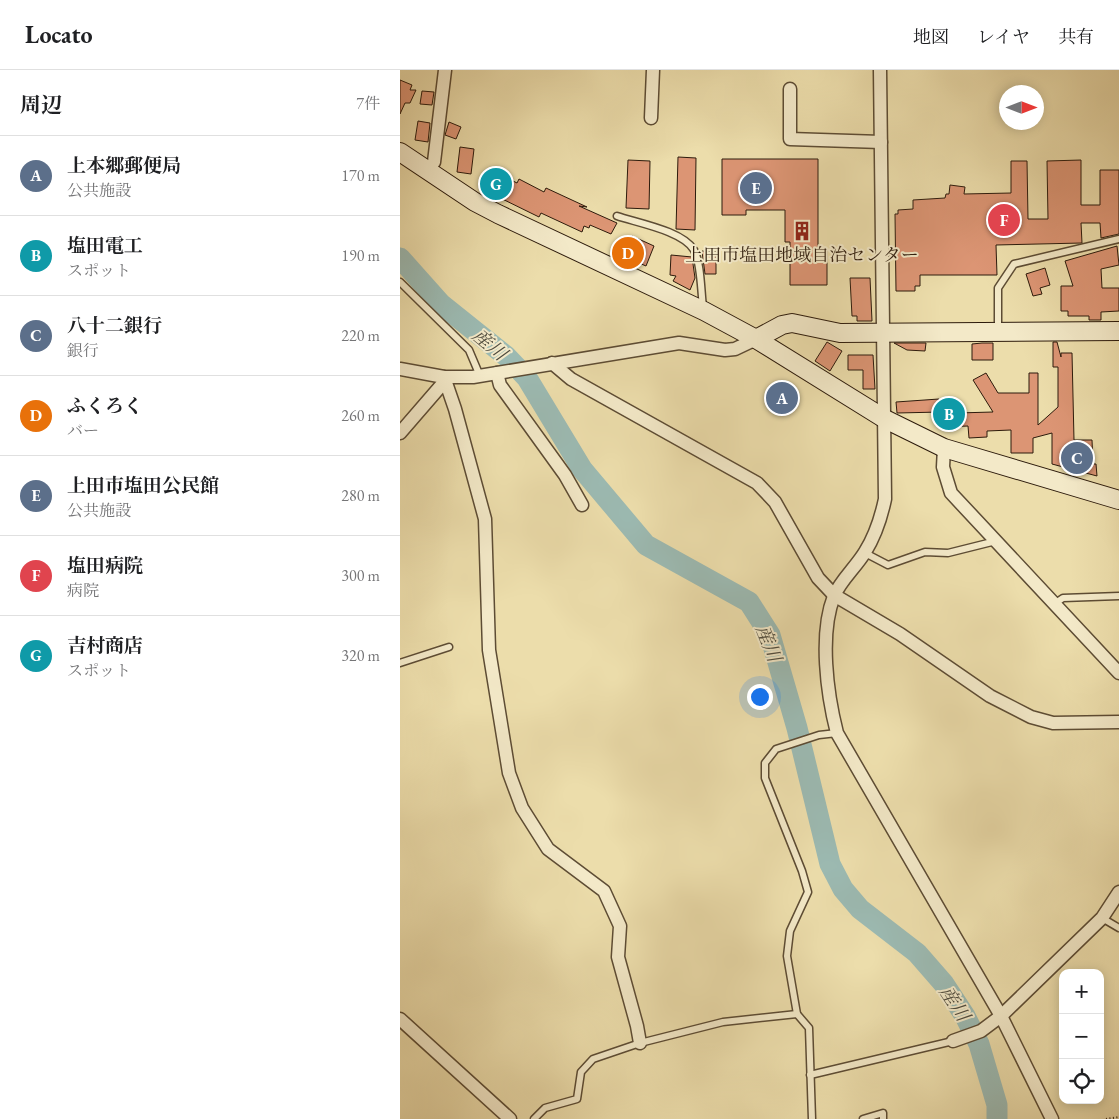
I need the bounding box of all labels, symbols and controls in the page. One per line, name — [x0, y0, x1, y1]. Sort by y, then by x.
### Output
text: Locato — [25, 19, 93, 50]
text: 地図 — [913, 25, 949, 48]
text: レイヤ — [977, 25, 1030, 48]
text: 共有 — [1058, 25, 1094, 48]
north arrow — [999, 85, 1044, 130]
text: 周辺 — [20, 91, 62, 118]
text: 7件 — [356, 93, 380, 114]
text: 上本郷郵便局 — [67, 153, 181, 178]
text: A — [30, 165, 42, 186]
text: 170 m — [341, 165, 380, 186]
pin: G — [480, 165, 512, 203]
pin: E — [740, 169, 772, 207]
text: 公共施設 — [67, 180, 131, 201]
pin: F — [988, 201, 1020, 239]
building icon: 上田市塩田地域自治センター — [791, 220, 813, 242]
text: 塩田電工 — [67, 233, 143, 258]
pin: D — [612, 234, 644, 272]
place label: 上田市塩田地域自治センター — [685, 243, 919, 266]
text: B — [31, 245, 41, 266]
text: 190 m — [341, 245, 380, 266]
text: スポット — [67, 260, 131, 281]
text: 八十二銀行 — [67, 313, 162, 338]
water label: 産川 — [467, 323, 514, 367]
text: C — [30, 325, 42, 346]
text: 220 m — [341, 325, 380, 346]
text: 銀行 — [67, 340, 99, 361]
pin: A — [766, 379, 798, 417]
text: ふくろく — [67, 393, 143, 418]
pin: B — [933, 395, 965, 433]
text: D — [30, 405, 42, 426]
text: 260 m — [341, 405, 380, 426]
text: バー — [67, 420, 99, 441]
pin: C — [1061, 439, 1093, 477]
text: 上田市塩田公民館 — [67, 473, 219, 498]
text: E — [31, 485, 41, 506]
text: 280 m — [341, 485, 380, 506]
text: 公共施設 — [67, 500, 131, 521]
text: 塩田病院 — [67, 553, 143, 578]
text: F — [32, 565, 40, 586]
text: 300 m — [341, 565, 380, 586]
text: 病院 — [67, 580, 99, 601]
water label: 産川 — [750, 621, 788, 667]
text: 吉村商店 — [67, 633, 143, 658]
text: G — [30, 645, 42, 666]
text: 320 m — [341, 645, 380, 666]
text: スポット — [67, 660, 131, 681]
your location — [747, 684, 773, 710]
map controls — [1059, 969, 1104, 1104]
button: + — [1059, 969, 1104, 1014]
water label: 産川 — [934, 981, 976, 1028]
button: − — [1059, 1014, 1104, 1059]
button: locate — [1059, 1059, 1104, 1104]

